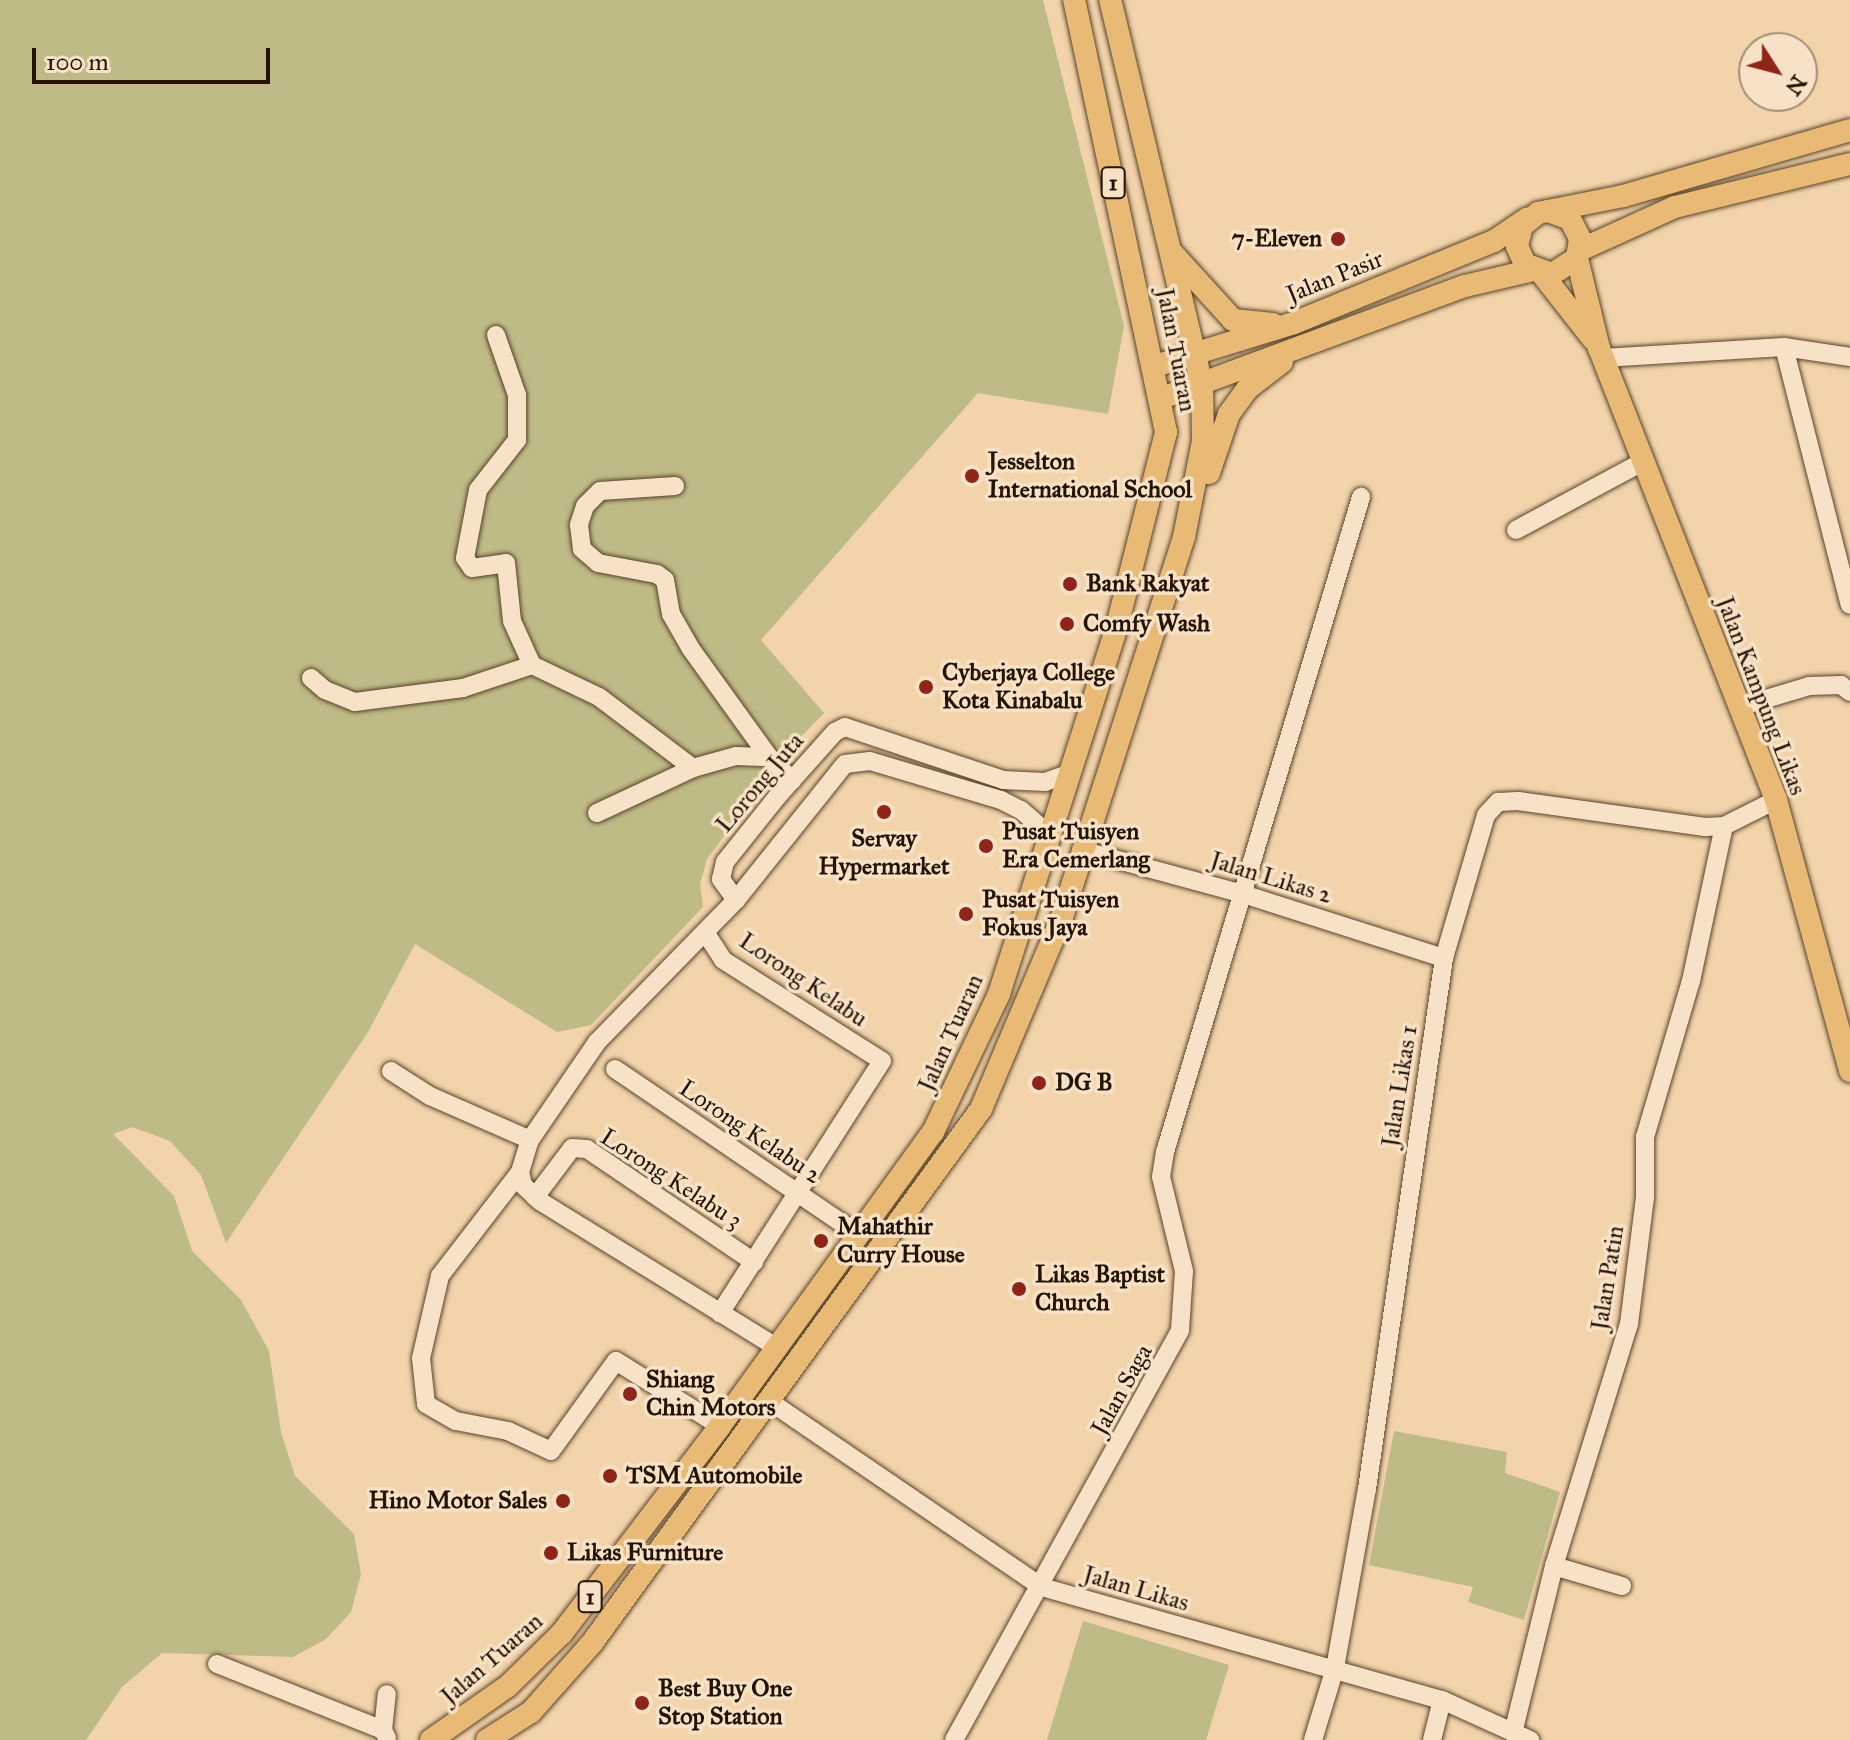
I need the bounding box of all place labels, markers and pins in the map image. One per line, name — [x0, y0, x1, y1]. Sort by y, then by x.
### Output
place label: 7-Eleven — [1232, 225, 1322, 253]
marker: 7-Eleven — [1329, 230, 1347, 248]
place label: Jesselton International School — [988, 448, 1192, 504]
marker: Jesselton International School — [963, 467, 981, 485]
place label: Bank Rakyat — [1086, 570, 1209, 598]
marker: Bank Rakyat — [1061, 575, 1079, 593]
place label: Comfy Wash — [1083, 610, 1210, 638]
marker: Comfy Wash — [1058, 615, 1076, 633]
place label: Cyberjaya College Kota Kinabalu — [942, 659, 1115, 715]
marker: Cyberjaya College Kota Kinabalu — [917, 678, 935, 696]
marker: Servay Hypermarket — [875, 803, 893, 821]
place label: Pusat Tuisyen Era Cemerlang — [1002, 818, 1150, 874]
place label: Servay Hypermarket — [818, 825, 950, 881]
marker: Pusat Tuisyen Era Cemerlang — [977, 837, 995, 855]
place label: Pusat Tuisyen Fokus Jaya — [982, 886, 1119, 942]
marker: Pusat Tuisyen Fokus Jaya — [957, 905, 975, 923]
place label: DG B — [1055, 1069, 1113, 1097]
marker: DG B — [1030, 1074, 1048, 1092]
place label: Mahathir Curry House — [837, 1213, 965, 1269]
marker: Mahathir Curry House — [812, 1232, 830, 1250]
place label: Likas Baptist Church — [1035, 1261, 1165, 1317]
marker: Likas Baptist Church — [1010, 1280, 1028, 1298]
place label: Shiang Chin Motors — [646, 1366, 776, 1422]
marker: Shiang Chin Motors — [621, 1385, 639, 1403]
place label: TSM Automobile — [626, 1462, 802, 1490]
marker: TSM Automobile — [601, 1467, 619, 1485]
place label: Hino Motor Sales — [369, 1487, 547, 1515]
marker: Hino Motor Sales — [554, 1492, 572, 1510]
place label: Likas Furniture — [567, 1539, 723, 1567]
marker: Likas Furniture — [542, 1544, 560, 1562]
place label: Best Buy One Stop Station — [658, 1675, 792, 1731]
marker: Best Buy One Stop Station — [633, 1694, 651, 1712]

